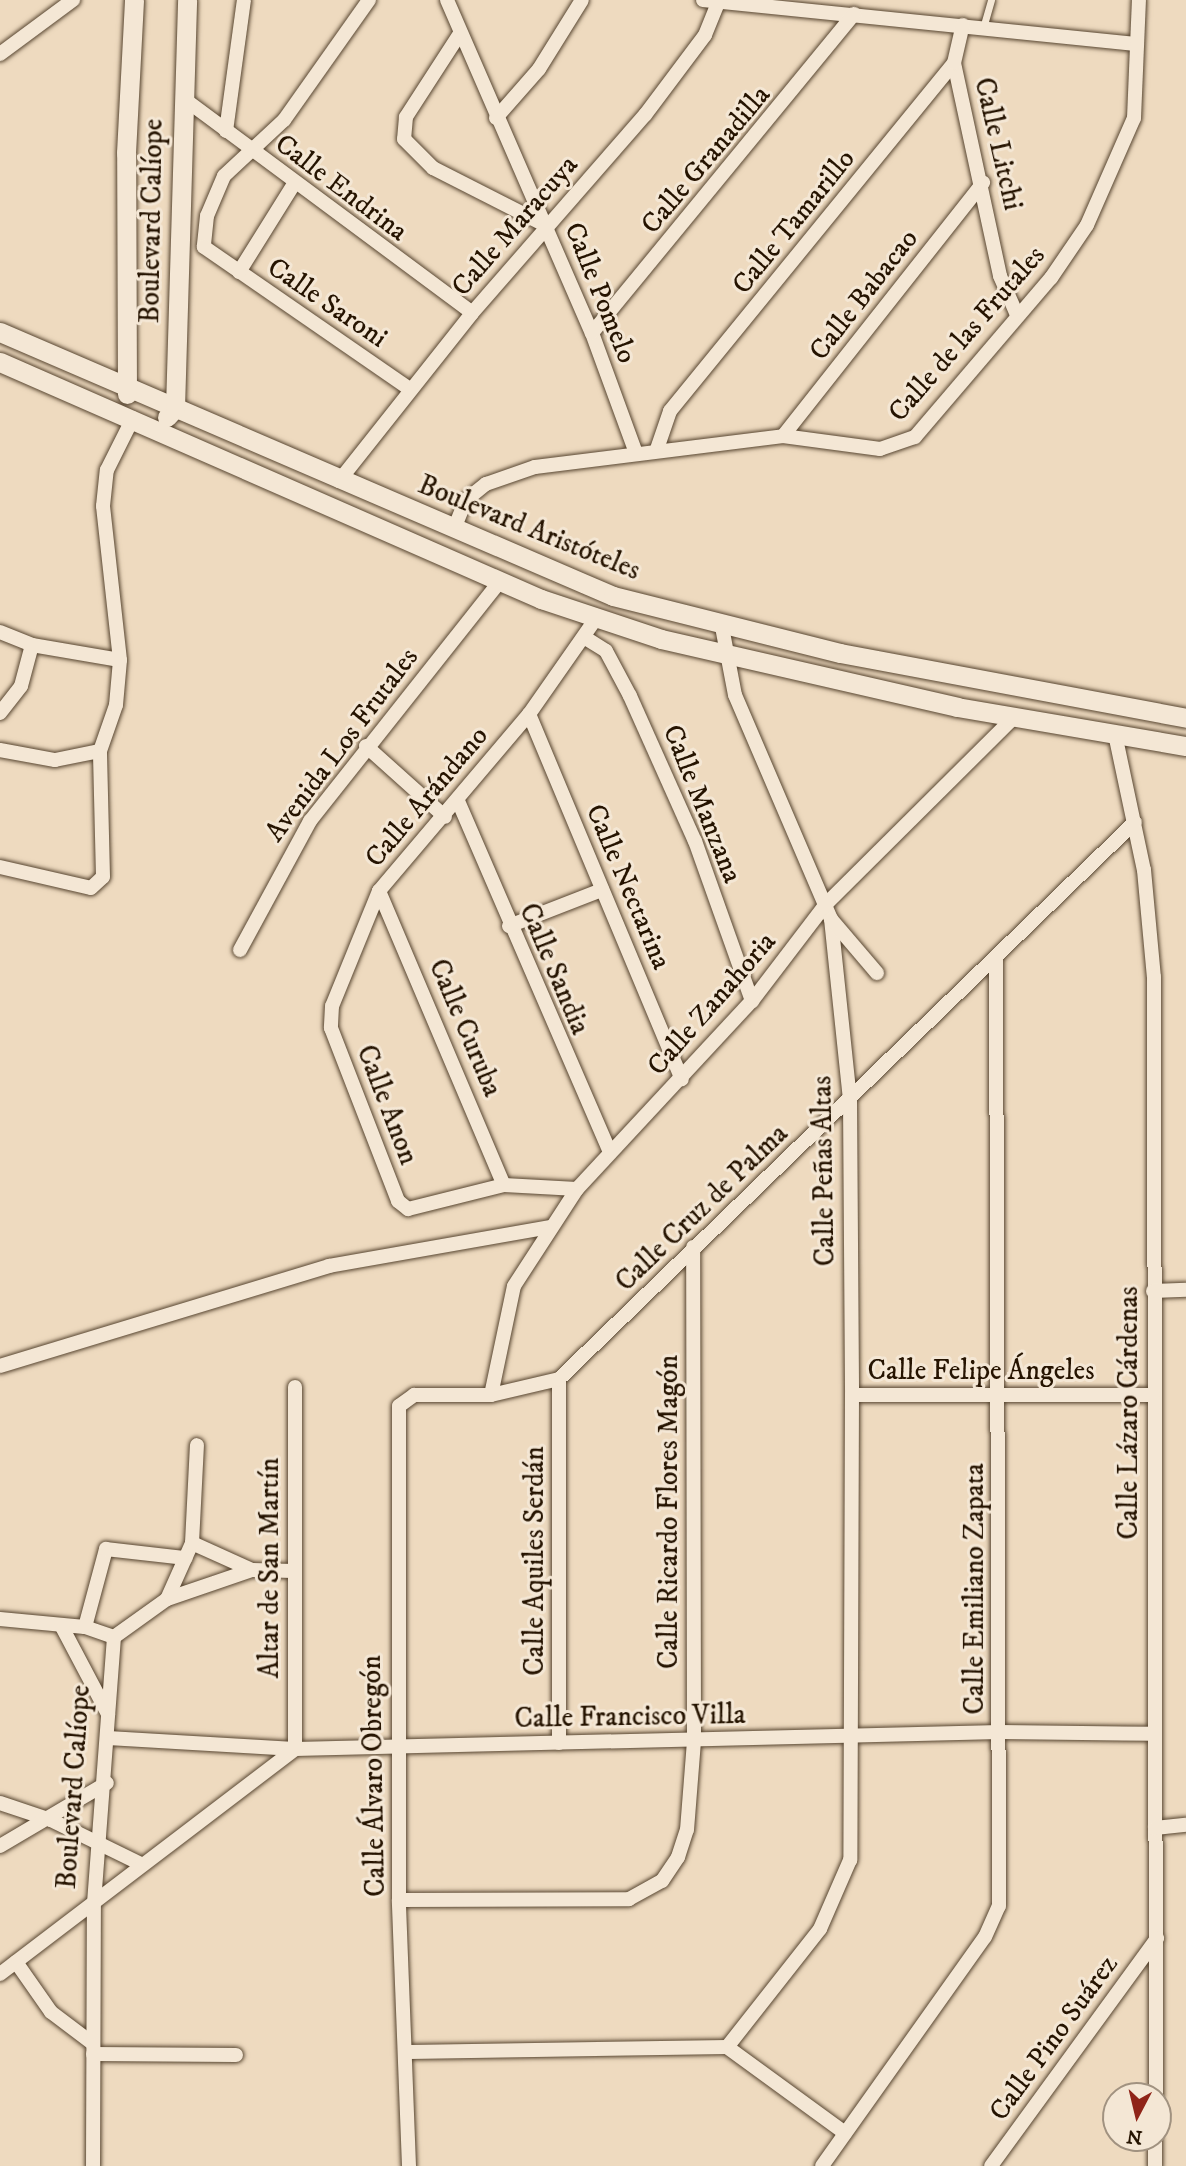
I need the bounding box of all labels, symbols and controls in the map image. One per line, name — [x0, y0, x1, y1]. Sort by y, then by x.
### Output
street label: Calle Litchi — [966, 74, 1030, 214]
street label: Calle Granadilla — [634, 79, 778, 241]
street label: Boulevard Calíope — [133, 118, 171, 324]
street label: Calle Endrina — [268, 127, 414, 249]
street label: Calle Tamarillo — [725, 143, 863, 301]
street label: Calle Maracuya — [445, 149, 585, 303]
street label: Calle Pomelo — [557, 218, 643, 368]
street label: Calle Babacao — [802, 223, 926, 367]
street label: Calle de las Frutales — [882, 239, 1052, 429]
street label: Calle Saroni — [261, 251, 393, 355]
street label: Boulevard Aristóteles — [413, 468, 645, 588]
street label: Avenida Los Frutales — [258, 642, 426, 848]
street label: Calle Arándano — [358, 720, 496, 874]
street label: Calle Manzana — [655, 720, 749, 888]
street label: Calle Nectarina — [578, 799, 678, 975]
street label: Calle Sandia — [511, 898, 597, 1040]
street label: Calle Zanahoria — [641, 925, 783, 1083]
street label: Calle Curuba — [421, 954, 509, 1102]
street label: Calle Anon — [349, 1040, 425, 1170]
street label: Calle Peñas Altas — [806, 1075, 842, 1267]
street label: Calle Cruz de Palma — [609, 1117, 795, 1299]
street label: Calle Lázaro Cárdenas — [1112, 1286, 1146, 1540]
street label: Calle Felipe Ángeles — [867, 1354, 1095, 1388]
street label: Calle Ricardo Flores Magón — [652, 1355, 686, 1669]
street label: Calle Aquiles Serdán — [518, 1446, 552, 1676]
street label: Altar de San Martín — [253, 1458, 287, 1678]
street label: Calle Emiliano Zapata — [958, 1463, 992, 1715]
street label: Calle Álvaro Obregón — [355, 1655, 393, 1897]
street label: Boulevard Calíope — [50, 1684, 98, 1890]
street label: Calle Francisco Villa — [514, 1698, 746, 1736]
street label: Calle Pino Suárez — [983, 1949, 1125, 2127]
north arrow — [1102, 2082, 1172, 2152]
text: N — [1125, 2124, 1144, 2149]

